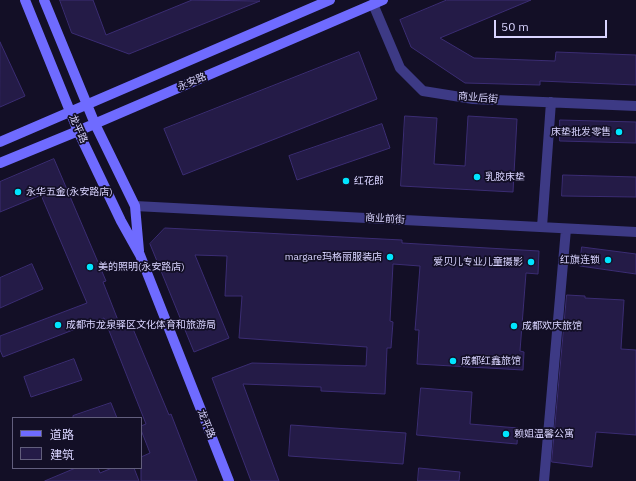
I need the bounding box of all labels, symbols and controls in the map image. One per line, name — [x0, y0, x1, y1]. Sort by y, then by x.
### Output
scale bar — [496, 12, 609, 38]
text: 50 m — [501, 19, 529, 34]
street label: 永安路 — [176, 71, 208, 93]
street label: 商业后街 — [458, 90, 498, 106]
street label: 龙平路 — [66, 113, 90, 145]
place label: 床垫批发零售 — [551, 126, 611, 138]
marker: 床垫批发零售 — [614, 127, 624, 137]
place label: 乳胶床垫 — [485, 171, 525, 183]
marker: 乳胶床垫 — [472, 172, 482, 182]
place label: 红花郎 — [354, 175, 384, 187]
marker: 红花郎 — [341, 176, 351, 186]
place label: 永华五金(永安路店) — [26, 186, 113, 198]
marker: 永华五金(永安路店) — [13, 187, 23, 197]
street label: 商业前街 — [365, 212, 405, 226]
place label: margare玛格丽服装店 — [285, 251, 382, 263]
marker: margare玛格丽服装店 — [385, 252, 395, 262]
place label: 红旗连锁 — [560, 254, 600, 266]
marker: 红旗连锁 — [603, 255, 613, 265]
place label: 爱贝儿专业儿童摄影 — [433, 256, 523, 268]
marker: 爱贝儿专业儿童摄影 — [526, 257, 536, 267]
place label: 美的照明(永安路店) — [98, 261, 185, 273]
marker: 美的照明(永安路店) — [85, 262, 95, 272]
place label: 成都市龙泉驿区文化体育和旅游局 — [66, 319, 216, 331]
marker: 成都市龙泉驿区文化体育和旅游局 — [53, 320, 63, 330]
place label: 成都欢庆旅馆 — [522, 320, 582, 332]
marker: 成都欢庆旅馆 — [509, 321, 519, 331]
place label: 成都红鑫旅馆 — [461, 355, 521, 367]
marker: 成都红鑫旅馆 — [448, 356, 458, 366]
street label: 龙平路 — [195, 408, 217, 440]
legend — [12, 417, 142, 469]
text: 道路 — [50, 427, 74, 442]
place label: 赖姐温馨公寓 — [514, 428, 574, 440]
marker: 赖姐温馨公寓 — [501, 429, 511, 439]
text: 建筑 — [50, 447, 74, 462]

